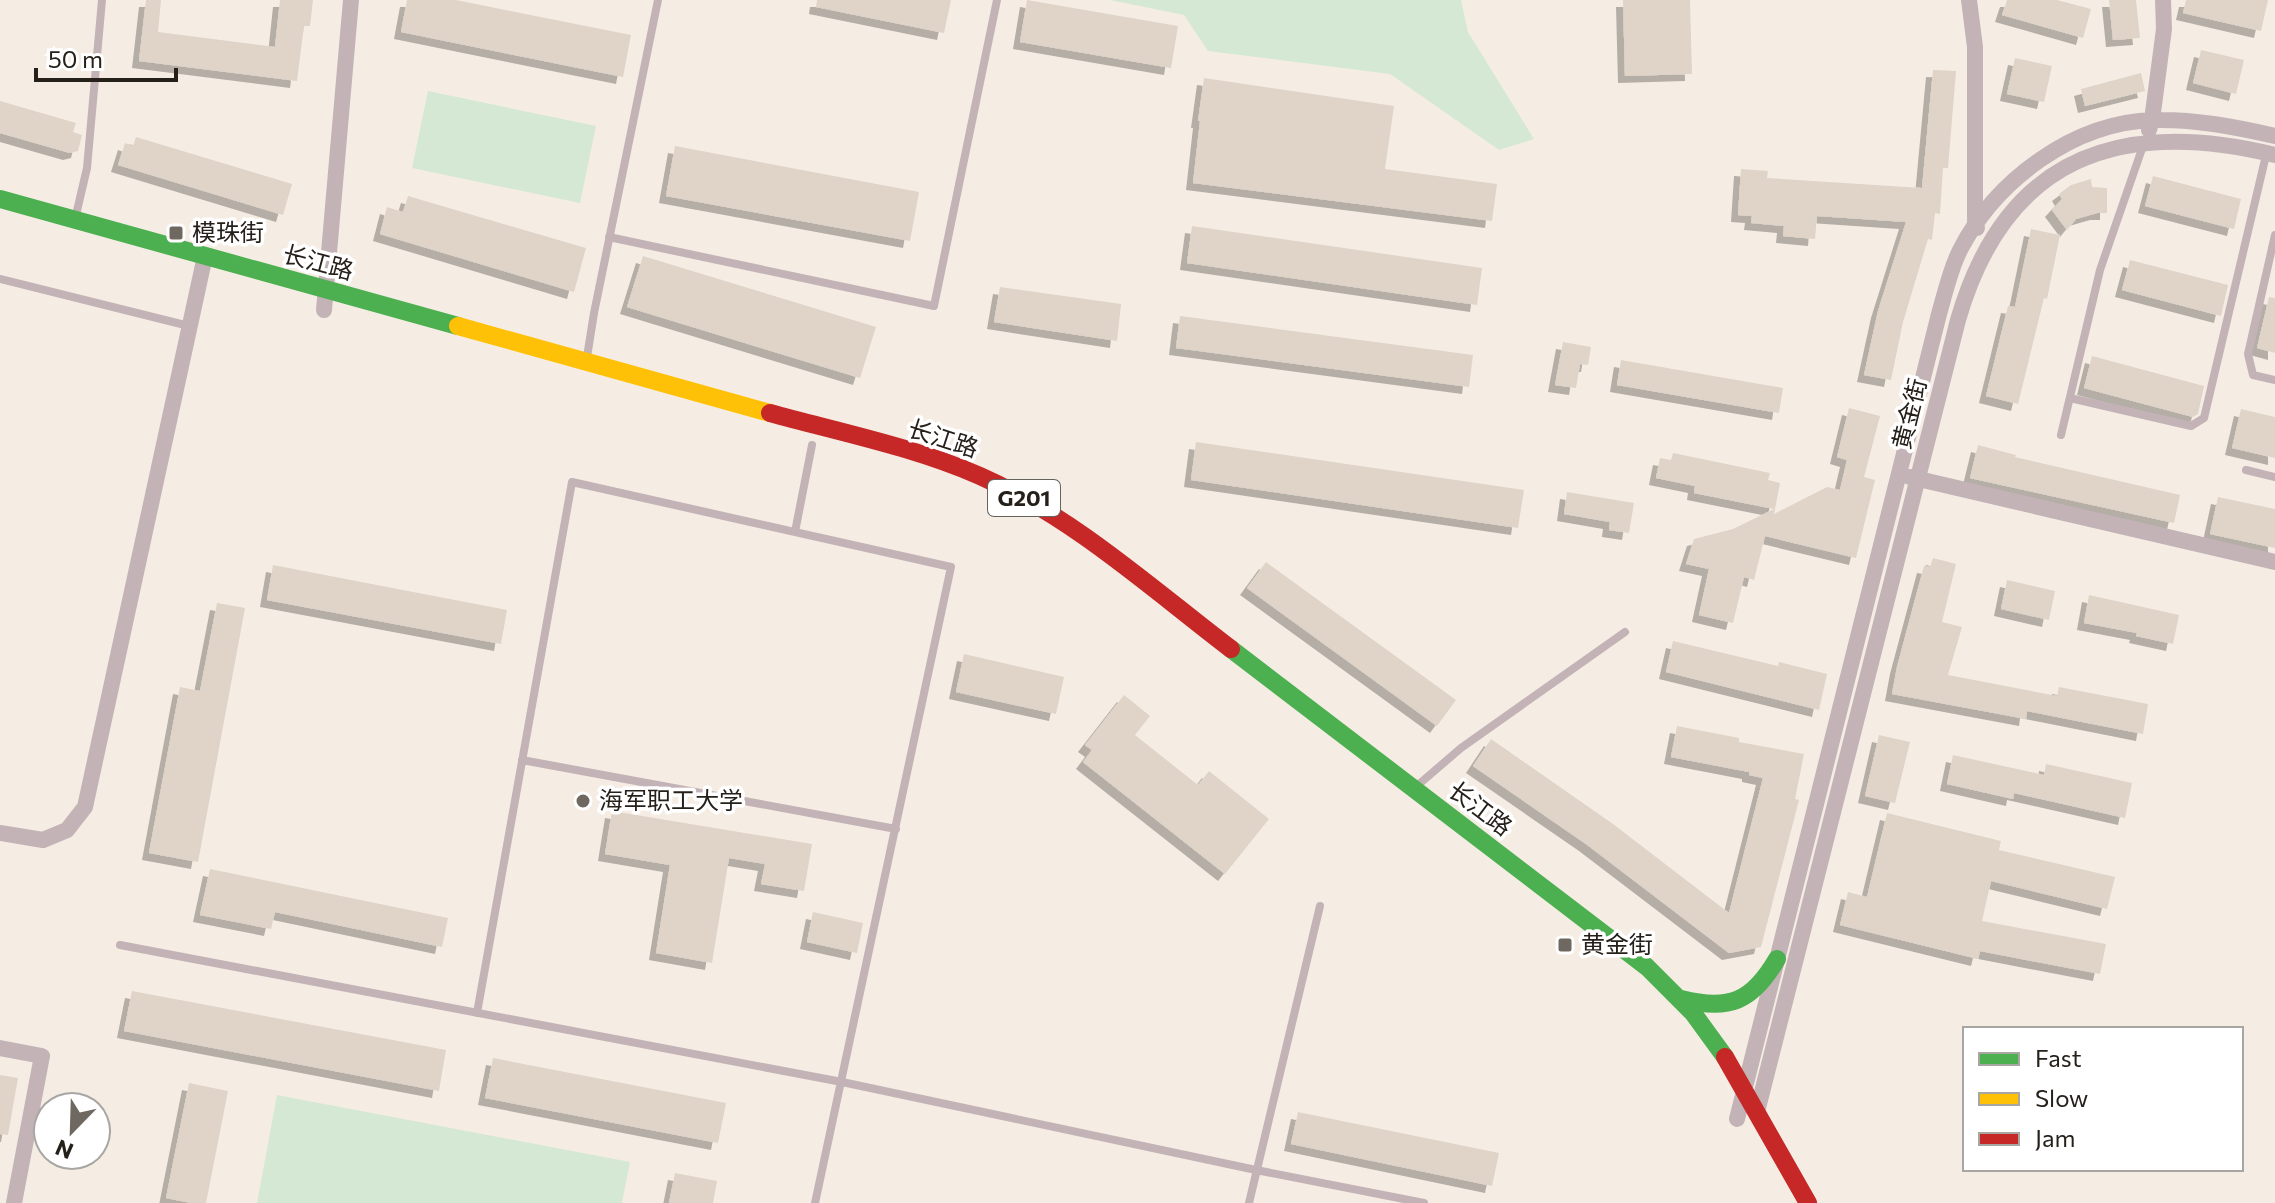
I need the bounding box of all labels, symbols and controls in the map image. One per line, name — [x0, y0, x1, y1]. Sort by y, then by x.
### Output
scale bar — [36, 32, 176, 82]
text: 50 m — [48, 44, 103, 73]
place label: 模珠街 — [192, 217, 264, 246]
marker: 模珠街 — [167, 224, 185, 242]
street label: 长江路 — [280, 238, 357, 285]
street label: 黄金街 — [1886, 375, 1931, 452]
street label: 长江路 — [905, 413, 982, 462]
road number: G201 — [988, 480, 1060, 516]
street label: 长江路 — [1443, 775, 1518, 841]
place label: 海军职工大学 — [599, 785, 743, 814]
marker: 海军职工大学 — [574, 792, 592, 810]
place label: 黄金街 — [1581, 929, 1653, 958]
marker: 黄金街 — [1556, 936, 1574, 954]
legend — [1963, 1027, 2243, 1171]
text: Fast — [2035, 1043, 2082, 1072]
text: Slow — [2035, 1083, 2088, 1112]
north arrow — [32, 1091, 112, 1171]
text: Jam — [2035, 1123, 2075, 1152]
text: N — [51, 1134, 77, 1166]

